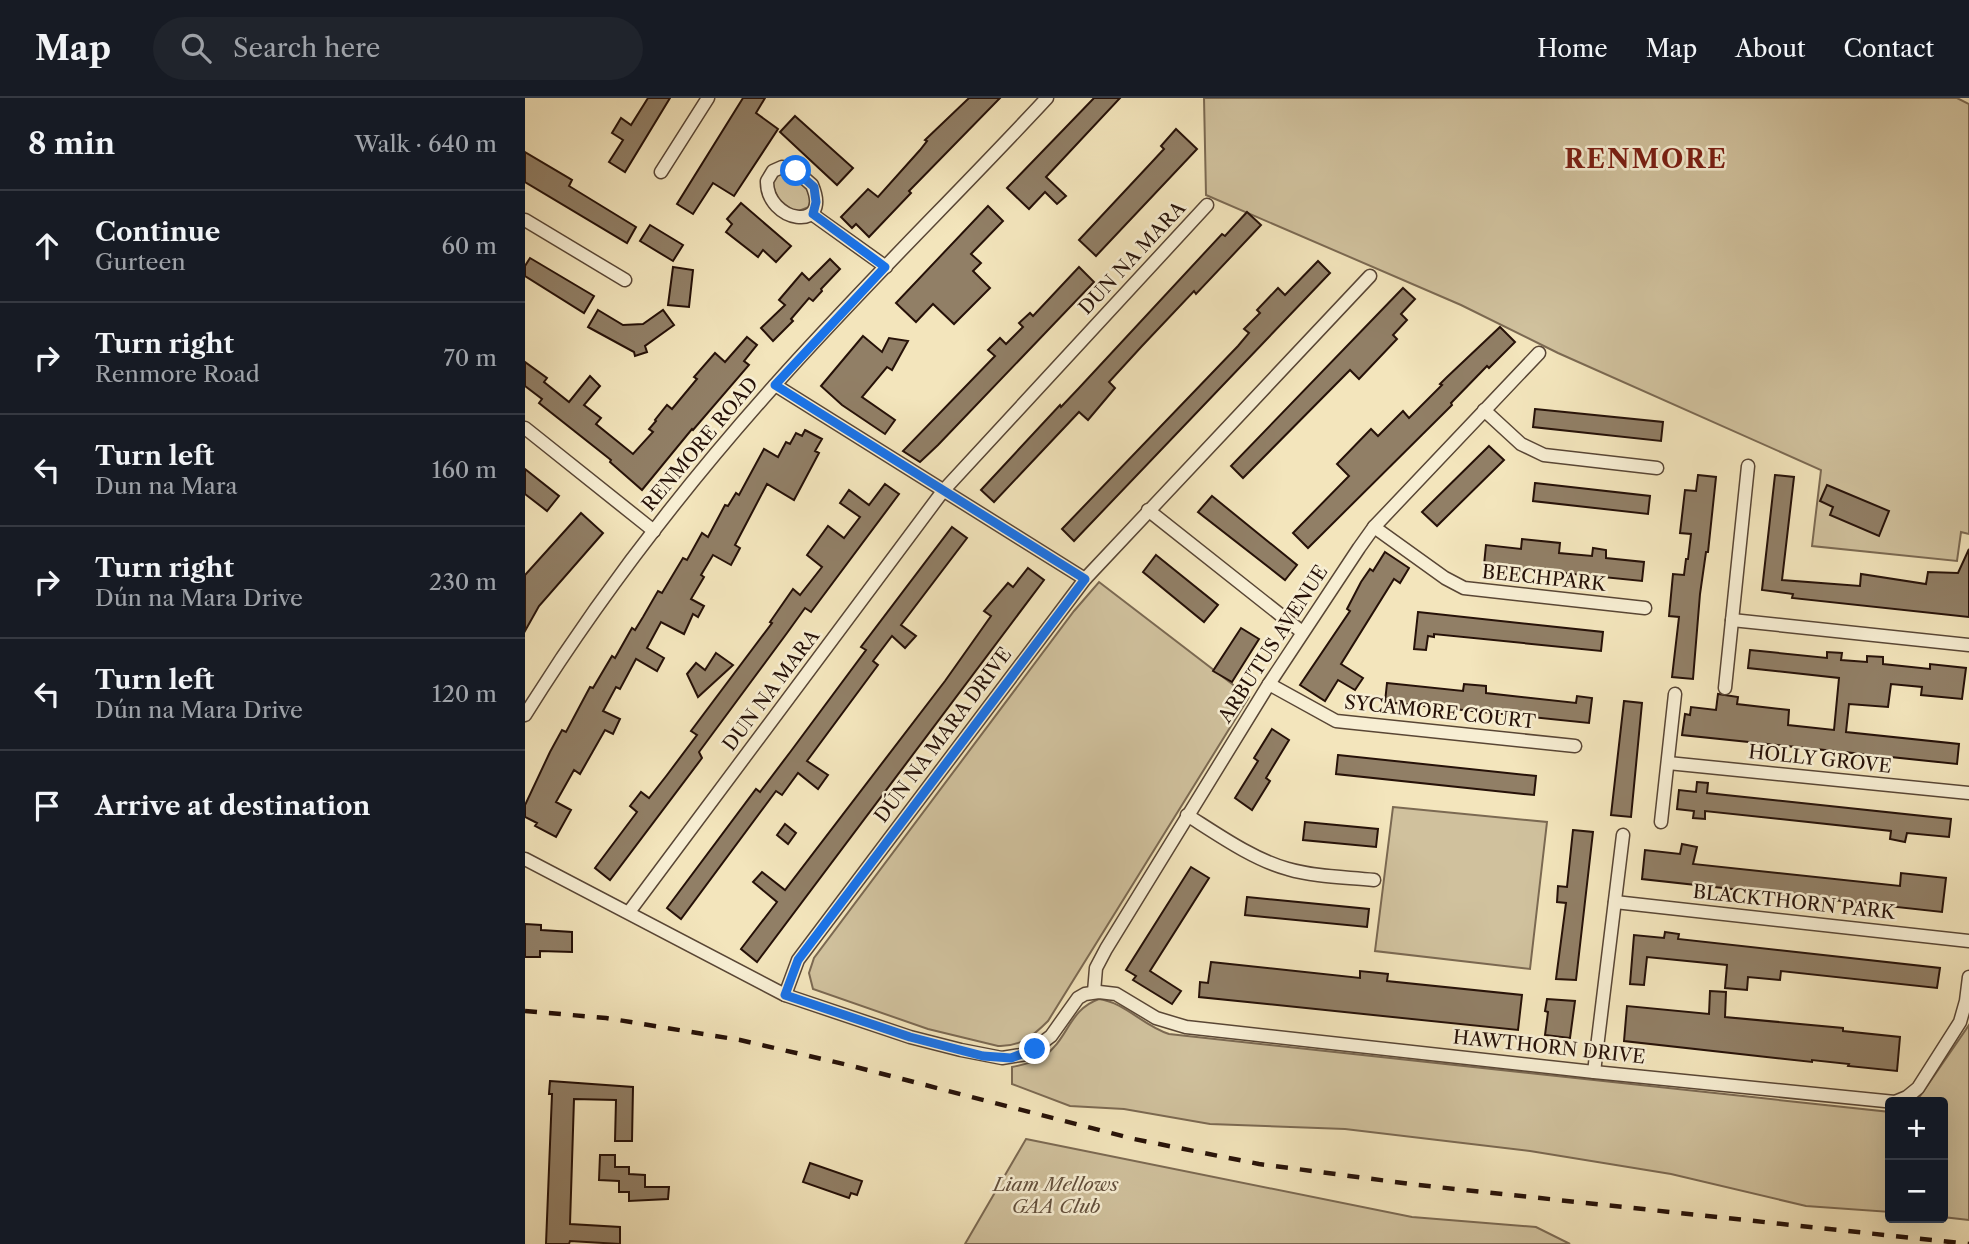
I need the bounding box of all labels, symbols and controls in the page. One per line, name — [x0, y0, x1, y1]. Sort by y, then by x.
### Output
search box — [153, 17, 643, 80]
text: Map — [35, 28, 111, 69]
icon: search — [177, 29, 215, 67]
text: Search here — [233, 32, 380, 64]
text: Home — [1537, 34, 1608, 63]
text: Map — [1646, 34, 1697, 63]
text: About — [1735, 34, 1806, 63]
text: Contact — [1844, 34, 1934, 63]
text: 8 min — [28, 125, 115, 162]
text: Walk · 640 m — [354, 130, 497, 158]
district label: RENMORE — [1564, 143, 1728, 175]
route start — [780, 155, 811, 186]
street label: DUN NA MARA — [1074, 196, 1191, 319]
text: Continue — [95, 216, 220, 248]
icon: ahead — [28, 227, 66, 265]
text: 60 m — [441, 232, 497, 260]
text: Gurteen — [95, 248, 186, 276]
text: Turn right — [95, 328, 234, 360]
icon: right — [28, 339, 66, 377]
text: 70 m — [444, 344, 497, 372]
text: Renmore Road — [95, 360, 260, 388]
street label: RENMORE ROAD — [637, 372, 763, 516]
text: Turn left — [95, 440, 214, 472]
icon: left — [28, 451, 66, 489]
text: 160 m — [432, 456, 497, 484]
text: Dun na Mara — [95, 472, 238, 500]
text: Turn right — [95, 552, 234, 584]
street label: BEECHPARK — [1481, 560, 1608, 596]
street label: ARBUTUS AVENUE — [1213, 561, 1333, 728]
icon: right — [28, 563, 66, 601]
text: 230 m — [429, 568, 497, 596]
text: Dún na Mara Drive — [95, 584, 303, 612]
street label: DUN NA MARA — [718, 624, 825, 755]
street label: DÚN NA MARA DRIVE — [870, 643, 1016, 827]
text: Turn left — [95, 664, 214, 696]
icon: left — [28, 675, 66, 713]
text: 120 m — [432, 680, 497, 708]
street label: SYCAMORE COURT — [1343, 691, 1538, 734]
text: Dún na Mara Drive — [95, 696, 303, 724]
street label: HOLLY GROVE — [1747, 740, 1893, 778]
icon: arrive — [28, 787, 66, 825]
text: Arrive at destination — [95, 790, 370, 822]
street label: BLACKTHORN PARK — [1692, 880, 1898, 924]
street label: HAWTHORN DRIVE — [1452, 1025, 1646, 1069]
route end — [1019, 1033, 1050, 1064]
map controls — [1885, 1097, 1948, 1223]
button: + — [1885, 1097, 1948, 1160]
button: − — [1885, 1160, 1948, 1223]
park label: Liam Mellows GAA Club — [991, 1173, 1119, 1218]

